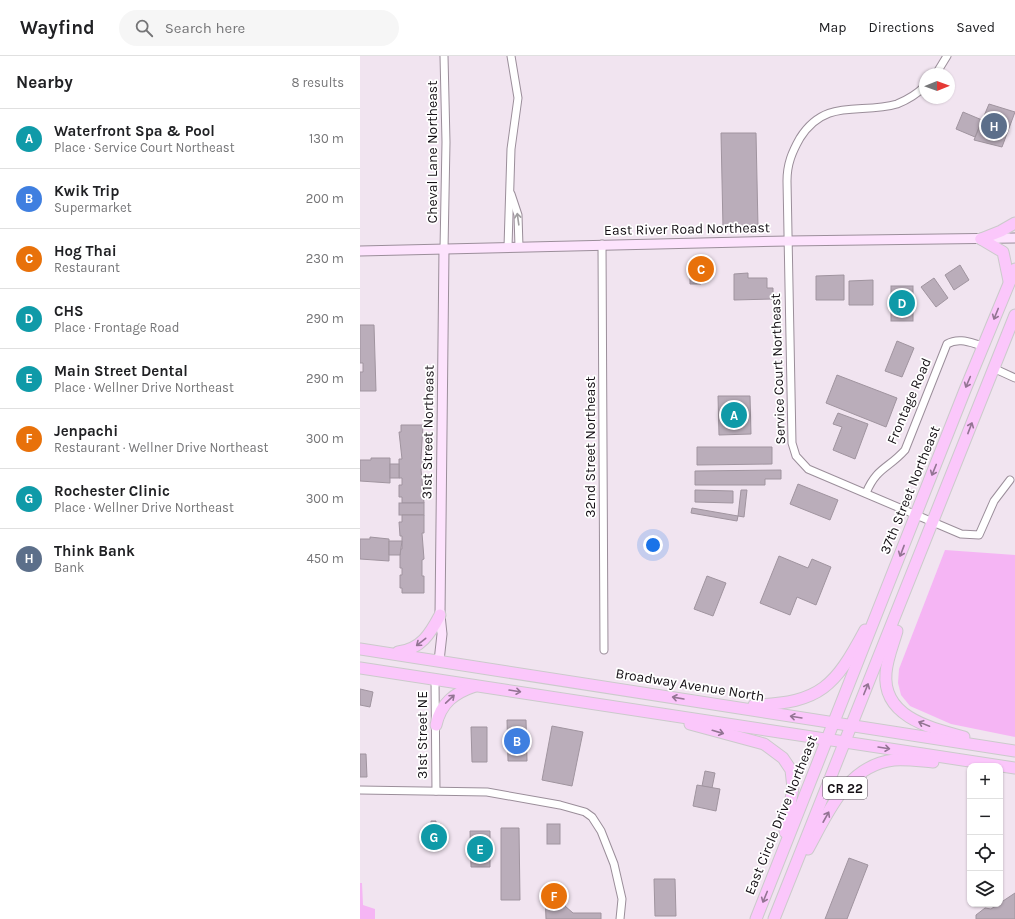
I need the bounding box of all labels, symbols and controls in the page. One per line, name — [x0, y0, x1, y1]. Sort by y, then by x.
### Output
search box — [119, 10, 399, 46]
text: Wayfind — [20, 17, 95, 39]
icon: search — [133, 17, 155, 39]
text: Search here — [165, 19, 245, 37]
text: Map — [819, 19, 847, 36]
text: Directions — [869, 19, 934, 36]
text: Saved — [956, 19, 995, 36]
north arrow — [919, 68, 955, 104]
text: Nearby — [16, 72, 73, 92]
text: 8 results — [291, 75, 344, 90]
street label: Cheval Lane Northeast — [424, 81, 441, 223]
pin: H — [981, 111, 1007, 141]
text: Waterfront Spa & Pool — [54, 122, 215, 140]
text: A — [25, 131, 33, 146]
text: 130 m — [309, 131, 344, 146]
text: Place · Service Court Northeast — [54, 140, 235, 155]
text: Kwik Trip — [54, 182, 119, 200]
text: B — [25, 191, 33, 206]
text: 200 m — [306, 191, 344, 206]
text: Supermarket — [54, 200, 132, 215]
one-way arrow — [514, 213, 522, 226]
street label: East River Road Northeast — [604, 219, 770, 239]
text: Hog Thai — [54, 242, 117, 260]
text: C — [25, 251, 33, 266]
text: 230 m — [306, 251, 344, 266]
pin: C — [688, 254, 714, 284]
text: Restaurant — [54, 260, 120, 275]
pin: D — [889, 288, 915, 318]
street label: Service Court Northeast — [767, 293, 789, 445]
text: CHS — [54, 302, 84, 320]
one-way arrow — [992, 307, 1000, 319]
text: D — [25, 311, 33, 326]
text: 290 m — [306, 311, 344, 326]
text: Place · Frontage Road — [54, 320, 179, 335]
street label: Frontage Road — [883, 355, 935, 447]
text: Main Street Dental — [54, 362, 188, 380]
street label: 31st Street Northeast — [418, 365, 438, 499]
text: E — [25, 371, 33, 386]
text: 290 m — [306, 371, 344, 386]
street label: 32nd Street Northeast — [582, 376, 599, 518]
one-way arrow — [964, 376, 972, 388]
text: Place · Wellner Drive Northeast — [54, 380, 234, 395]
pin: A — [721, 400, 747, 430]
text: Jenpachi — [54, 422, 118, 440]
street label: 37th Street Northeast — [876, 423, 944, 557]
one-way arrow — [966, 423, 974, 435]
text: F — [25, 431, 33, 446]
text: 300 m — [306, 431, 344, 446]
text: Restaurant · Wellner Drive Northeast — [54, 440, 268, 455]
one-way arrow — [930, 463, 938, 475]
text: Rochester Clinic — [54, 482, 170, 500]
text: G — [25, 491, 33, 506]
text: 300 m — [306, 491, 344, 506]
text: Place · Wellner Drive Northeast — [54, 500, 234, 515]
your location — [643, 535, 663, 555]
text: Think Bank — [54, 542, 135, 560]
one-way arrow — [898, 545, 905, 557]
text: H — [24, 551, 34, 566]
text: 450 m — [306, 551, 344, 566]
text: Bank — [54, 560, 84, 575]
one-way arrow — [416, 638, 427, 647]
street label: Broadway Avenue North — [614, 665, 766, 705]
one-way arrow — [863, 684, 871, 696]
one-way arrow — [509, 687, 522, 695]
street label: 31st Street NE — [414, 691, 431, 779]
one-way arrow — [445, 694, 455, 704]
one-way arrow — [671, 694, 684, 702]
one-way arrow — [790, 713, 803, 721]
one-way arrow — [918, 720, 930, 728]
pin: B — [504, 726, 530, 756]
one-way arrow — [711, 729, 724, 736]
street label: East Circle Drive Northeast — [741, 733, 821, 897]
one-way arrow — [877, 744, 890, 752]
map controls — [967, 763, 1003, 907]
button: + — [967, 763, 1003, 799]
road number: CR 22 — [823, 777, 867, 799]
button: − — [967, 799, 1003, 835]
one-way arrow — [822, 811, 830, 823]
pin: G — [421, 822, 447, 852]
pin: E — [467, 834, 493, 864]
button: locate — [967, 835, 1003, 871]
button: layers — [967, 871, 1003, 907]
pin: F — [541, 881, 567, 911]
one-way arrow — [760, 891, 768, 903]

